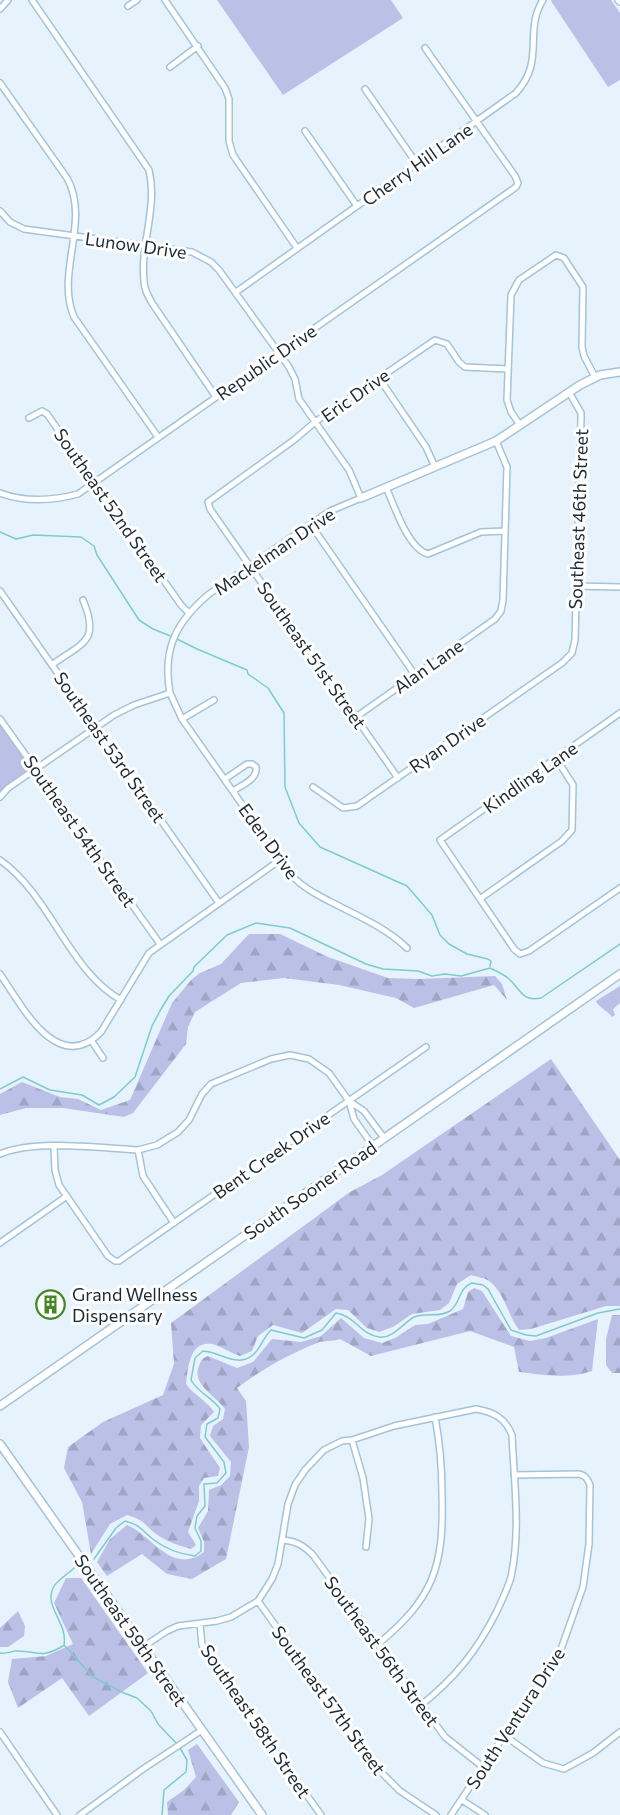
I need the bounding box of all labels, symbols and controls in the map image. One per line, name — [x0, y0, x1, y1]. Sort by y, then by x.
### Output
street label: Cherry Hill Lane — [358, 118, 476, 210]
street label: Lunow Drive — [84, 227, 188, 263]
street label: Republic Drive — [212, 319, 320, 405]
street label: Eric Drive — [317, 364, 393, 426]
street label: Southeast 52nd Street — [50, 424, 172, 586]
street label: Southeast 46th Street — [564, 428, 592, 610]
street label: Mackelman Drive — [209, 502, 339, 600]
street label: Southeast 51st Street — [253, 577, 371, 733]
street label: Alan Lane — [389, 634, 467, 698]
street label: Southeast 53rd Street — [50, 667, 170, 827]
street label: Ryan Drive — [405, 709, 489, 777]
street label: Kindling Lane — [479, 737, 581, 817]
street label: Southeast 54th Street — [19, 751, 141, 911]
street label: Eden Drive — [234, 799, 304, 883]
street label: Bent Creek Drive — [209, 1107, 333, 1203]
street label: South Sooner Road — [239, 1136, 381, 1244]
place label: Grand Wellness Dispensary — [72, 1283, 198, 1326]
building icon: Grand Wellness Dispensary — [35, 1288, 67, 1320]
street label: Southeast 59th Street — [70, 1550, 192, 1710]
street label: Southeast 56th Street — [320, 1572, 444, 1730]
street label: Southeast 57th Street — [268, 1621, 390, 1779]
street label: Southeast 58th Street — [196, 1640, 316, 1802]
street label: South Ventura Drive — [461, 1643, 569, 1793]

